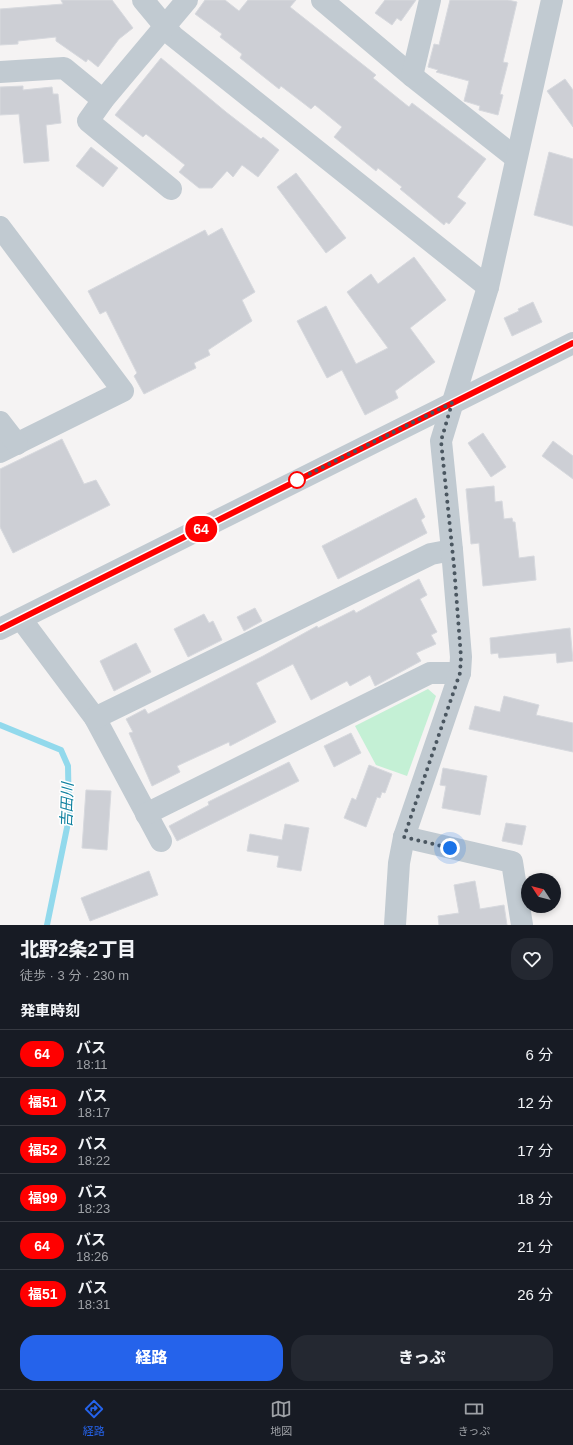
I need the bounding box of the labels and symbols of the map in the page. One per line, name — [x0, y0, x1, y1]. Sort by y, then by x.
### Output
unlabelled marker — [288, 471, 306, 489]
line badge: 64 — [183, 516, 219, 542]
water label: 吉田川 — [57, 780, 76, 828]
your location — [440, 838, 460, 858]
north arrow — [521, 873, 561, 913]

